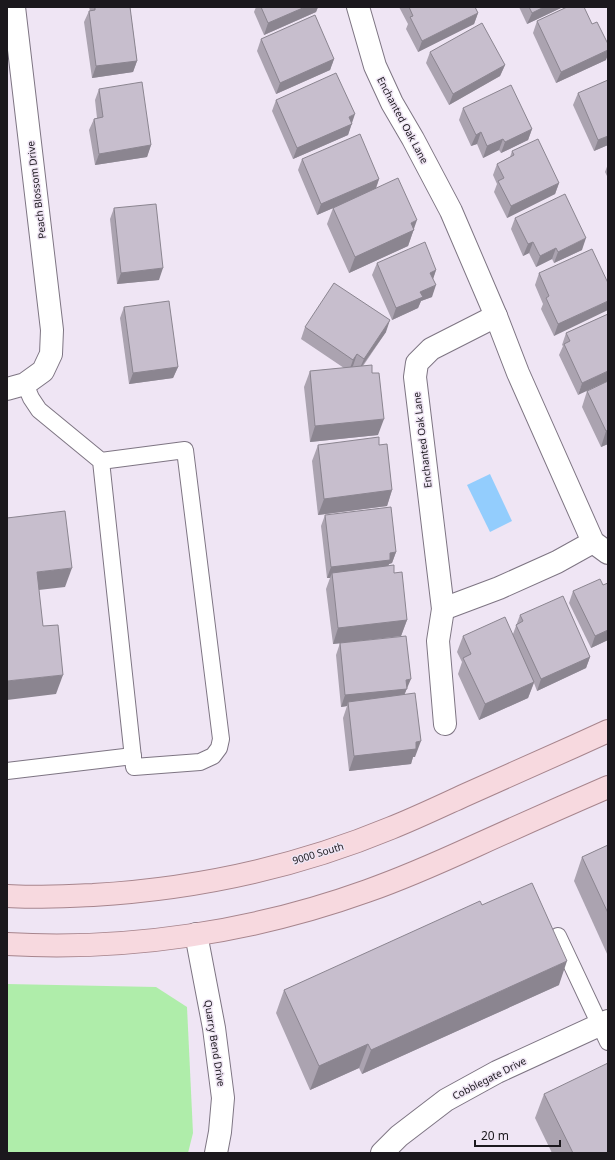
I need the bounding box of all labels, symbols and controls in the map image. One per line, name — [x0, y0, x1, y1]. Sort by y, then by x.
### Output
street label: Enchanted Oak Lane — [374, 74, 432, 166]
street label: Peach Blossom Drive — [23, 140, 49, 240]
street label: Enchanted Oak Lane — [409, 391, 435, 489]
street label: 9000 South — [291, 839, 345, 867]
street label: Quarry Bend Drive — [201, 999, 229, 1088]
street label: Cobblegate Drive — [450, 1053, 529, 1103]
scale bar — [475, 1122, 560, 1148]
text: 20 m — [481, 1127, 509, 1144]

